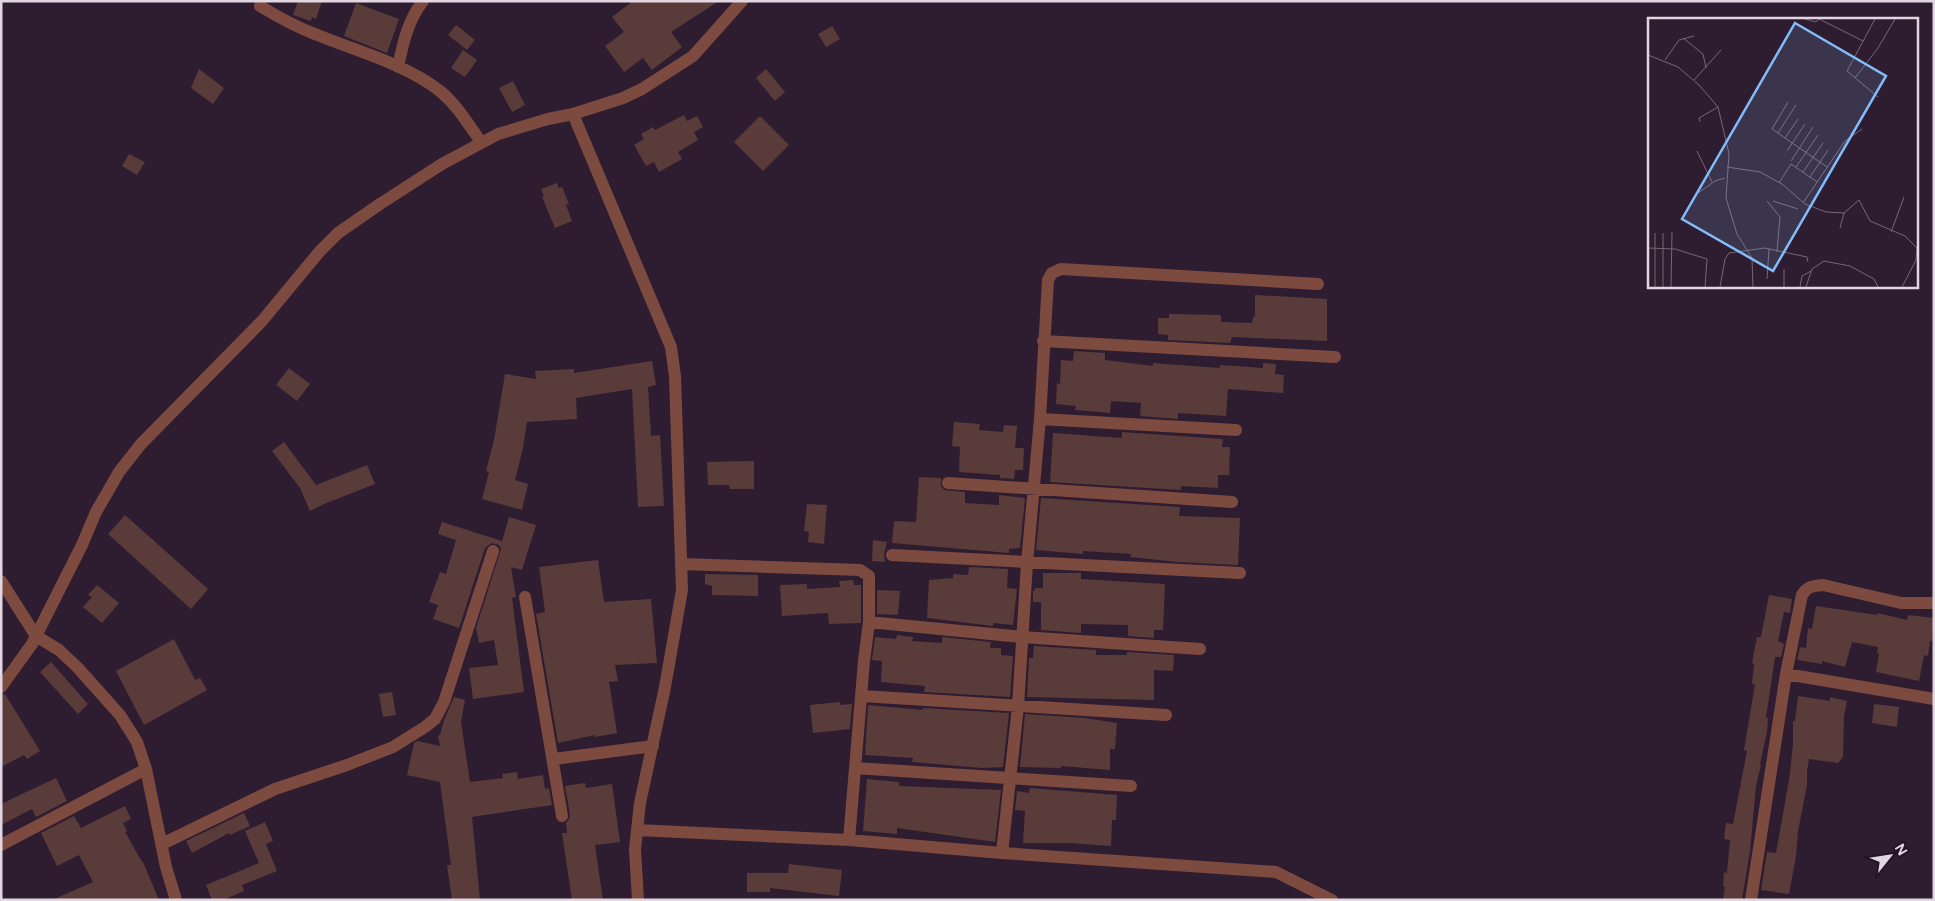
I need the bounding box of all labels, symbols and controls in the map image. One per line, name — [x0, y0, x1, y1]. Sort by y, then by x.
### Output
inset map — [1648, 18, 1918, 288]
north arrow — [1865, 831, 1915, 881]
text: N — [1891, 841, 1911, 859]

